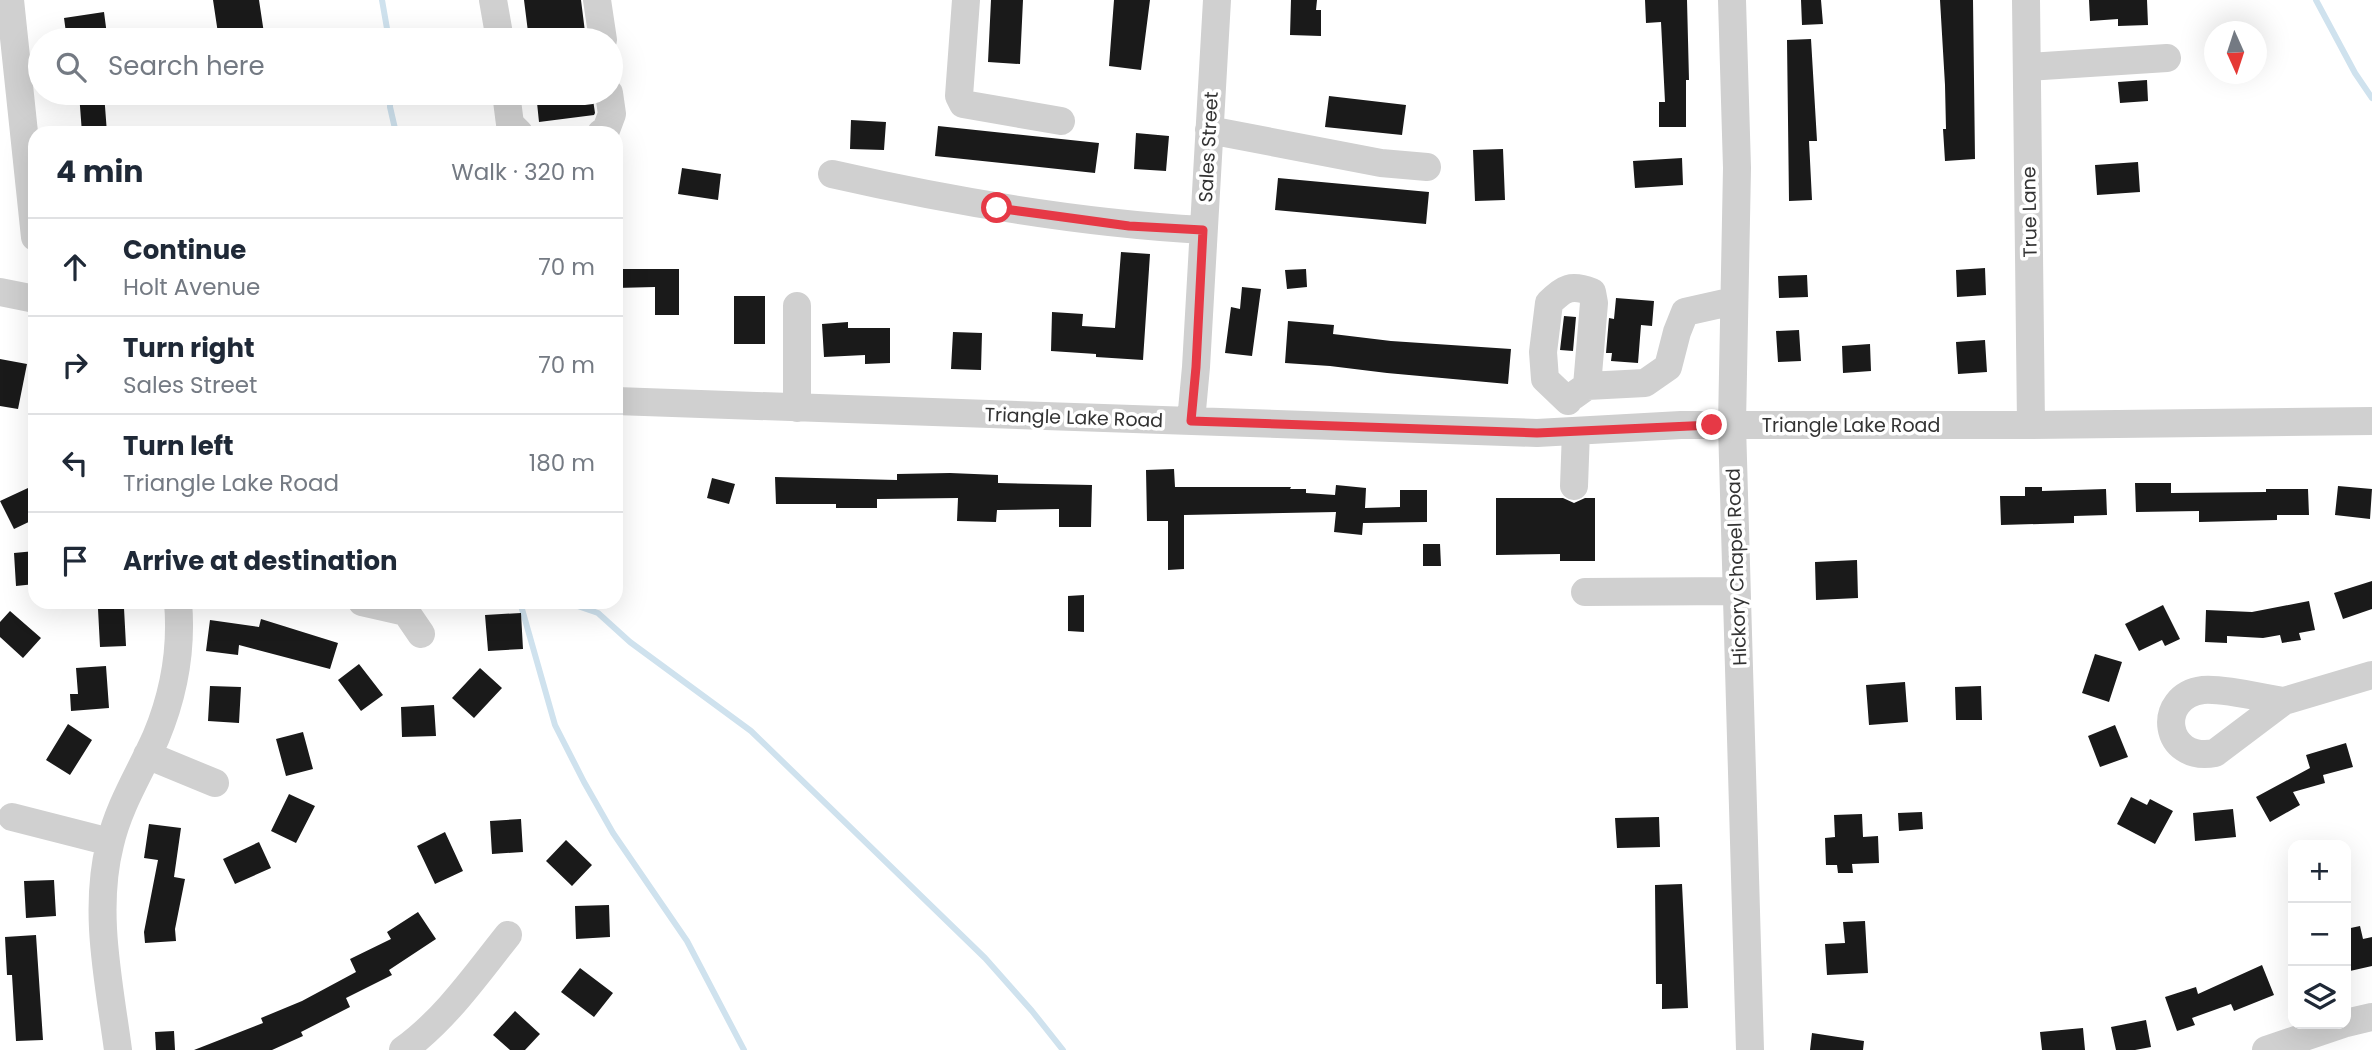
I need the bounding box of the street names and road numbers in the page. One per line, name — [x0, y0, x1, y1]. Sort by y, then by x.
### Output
street label: Sales Street — [1192, 91, 1225, 203]
street label: True Lane — [2015, 166, 2044, 258]
street label: Triangle Lake Road — [984, 401, 1164, 434]
street label: Triangle Lake Road — [1762, 412, 1940, 439]
street label: Hickory Chapel Road — [1720, 468, 1753, 666]

